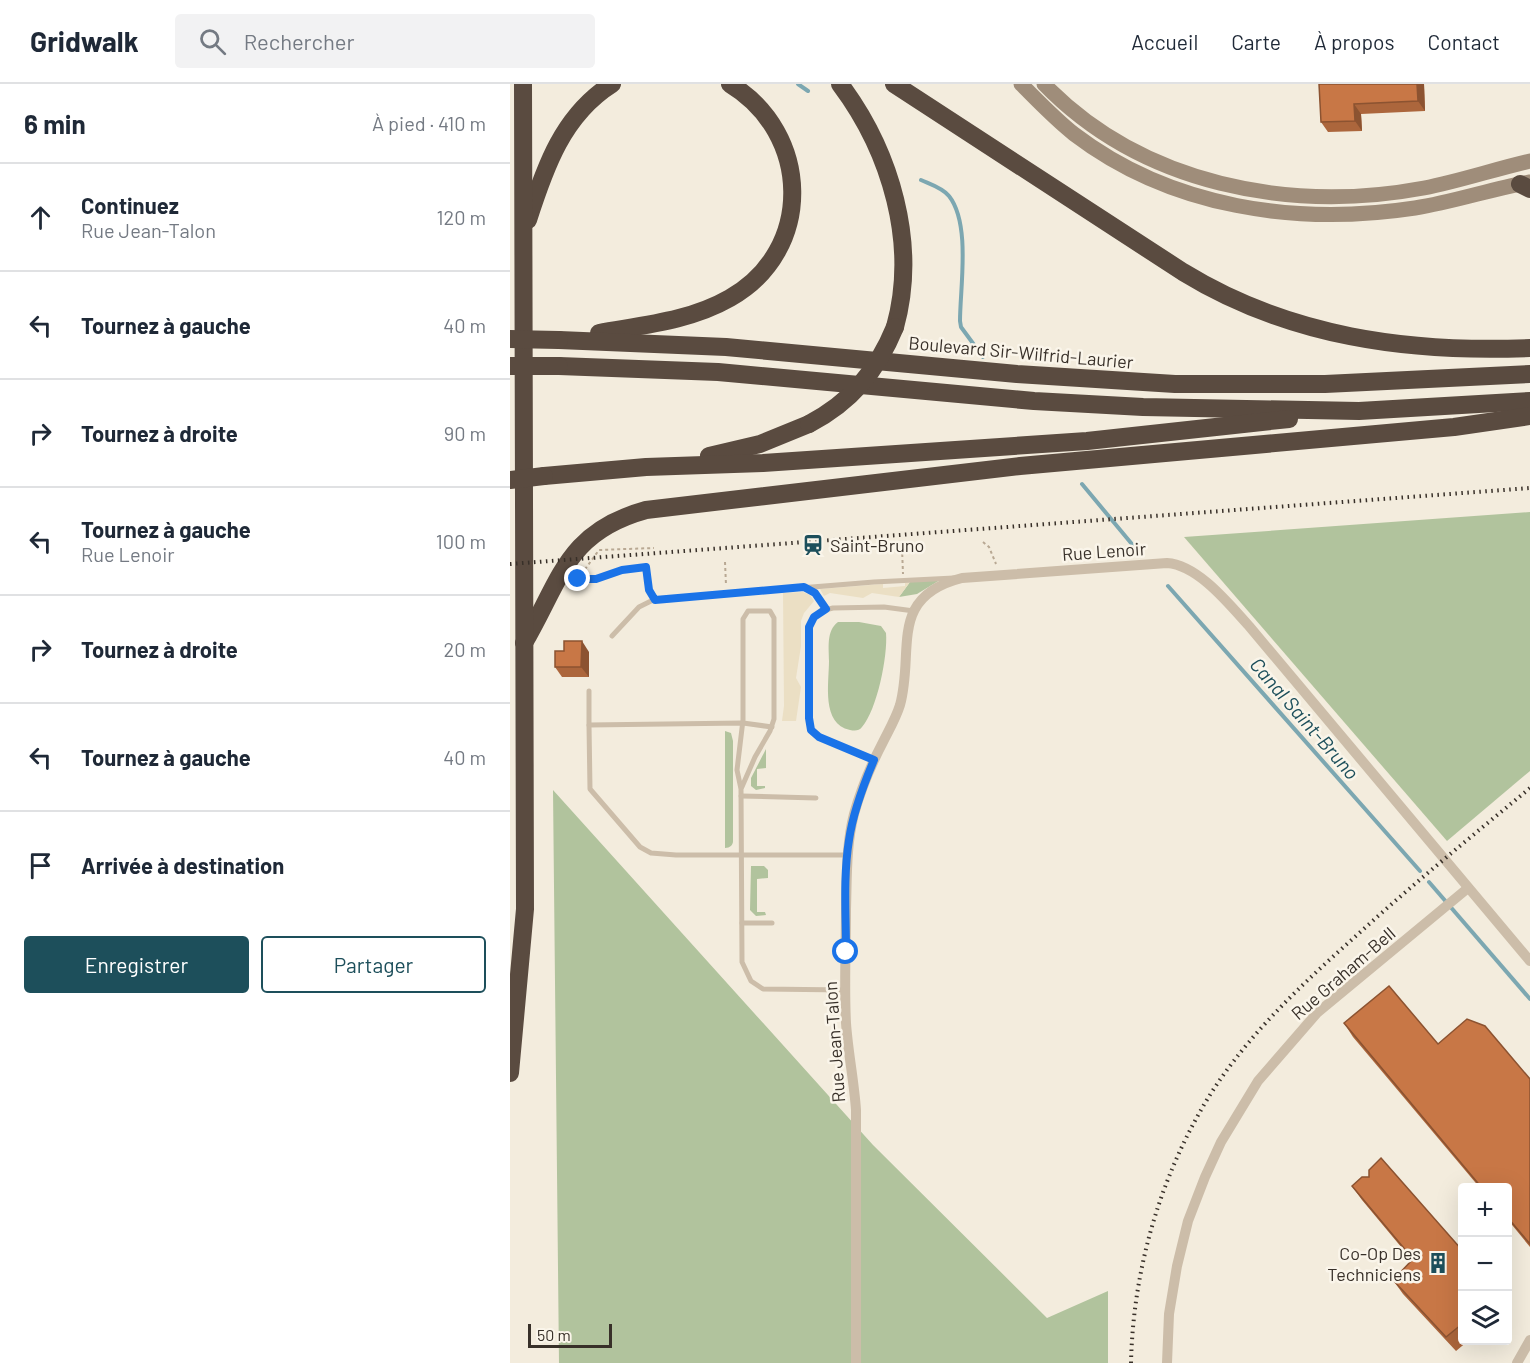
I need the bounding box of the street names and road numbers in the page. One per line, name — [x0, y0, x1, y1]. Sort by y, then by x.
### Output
street label: Boulevard Sir-Wilfrid-Laurier — [908, 331, 1135, 373]
street label: Rue Lenoir — [1061, 537, 1147, 565]
street label: Rue Graham-Bell — [1287, 922, 1399, 1024]
street label: Rue Jean-Talon — [819, 981, 849, 1103]

